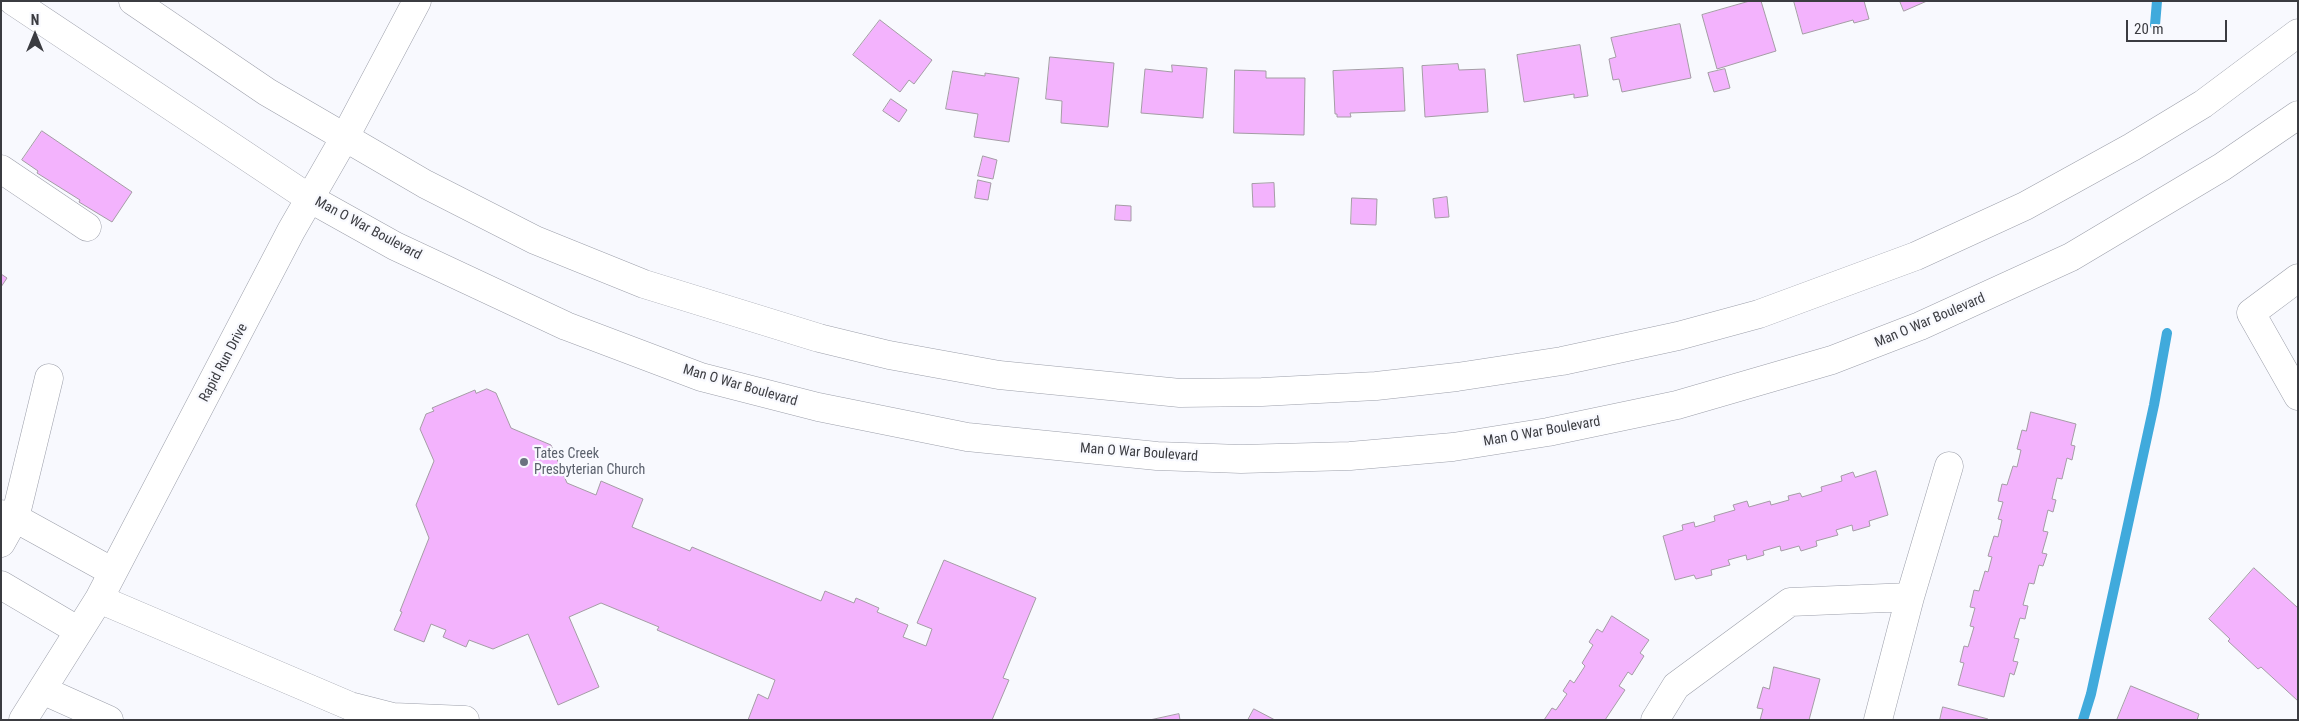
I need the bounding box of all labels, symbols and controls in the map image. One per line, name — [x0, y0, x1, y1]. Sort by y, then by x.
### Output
north arrow — [10, 10, 60, 60]
scale bar — [2129, 10, 2230, 42]
text: N — [31, 12, 39, 28]
text: 20 m — [2134, 20, 2164, 38]
street label: Man O War Boulevard — [312, 194, 424, 264]
street label: Man O War Boulevard — [1872, 290, 1988, 352]
street label: Rapid Run Drive — [196, 321, 252, 405]
street label: Man O War Boulevard — [681, 362, 799, 410]
street label: Man O War Boulevard — [1482, 413, 1602, 451]
street label: Man O War Boulevard — [1079, 440, 1199, 466]
place label: Tates Creek Presbyterian Church — [534, 446, 645, 478]
marker: Tates Creek Presbyterian Church — [518, 456, 530, 468]

